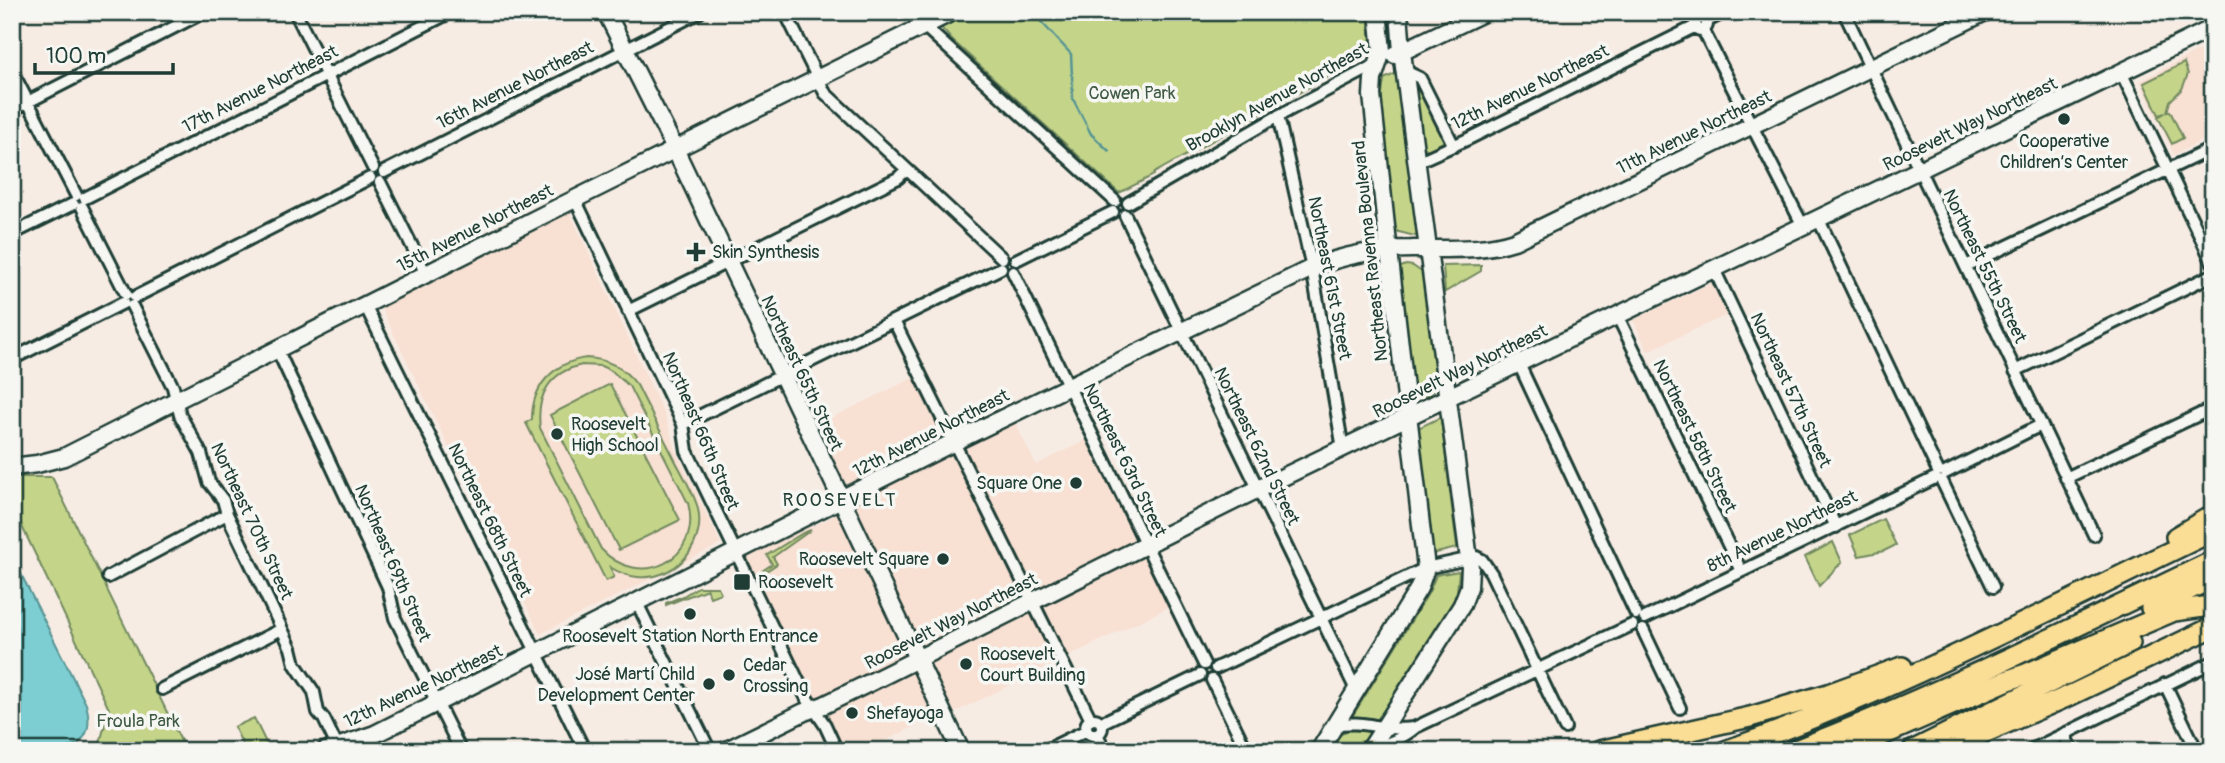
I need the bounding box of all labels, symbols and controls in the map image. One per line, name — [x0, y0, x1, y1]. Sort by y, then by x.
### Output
scale bar — [35, 32, 173, 76]
street label: 16th Avenue Northeast — [433, 36, 598, 135]
street label: Brooklyn Avenue Northeast — [1182, 37, 1373, 157]
street label: 12th Avenue Northeast — [1448, 39, 1613, 136]
street label: 17th Avenue Northeast — [178, 40, 343, 139]
text: 100 m — [46, 43, 106, 70]
street label: Roosevelt Way Northeast — [1879, 72, 2062, 177]
park label: Cowen Park — [1089, 82, 1176, 105]
street label: 11th Avenue Northeast — [1613, 85, 1776, 180]
marker: Cooperative Children’s Center — [2056, 111, 2072, 127]
place label: Cooperative Children’s Center — [2000, 130, 2129, 174]
street label: Northeast Ravenna Boulevard — [1347, 139, 1394, 362]
street label: 15th Avenue Northeast — [393, 179, 558, 278]
street label: Northeast 55th Street — [1937, 186, 2032, 348]
street label: Northeast 61st Street — [1302, 194, 1357, 362]
place label: Skin Synthesis — [712, 241, 819, 264]
marker: Skin Synthesis — [686, 242, 706, 262]
street label: Northeast 65th Street — [755, 292, 848, 455]
street label: Northeast 57th Street — [1745, 309, 1837, 472]
street label: Roosevelt Way Northeast — [1369, 319, 1552, 424]
street label: Northeast 66th Street — [657, 349, 745, 515]
street label: Northeast 58th Street — [1647, 356, 1742, 517]
street label: Northeast 62nd Street — [1208, 364, 1305, 530]
street label: Northeast 63rd Street — [1077, 379, 1172, 542]
street label: 12th Avenue Northeast — [849, 384, 1014, 483]
place label: Roosevelt High School — [571, 413, 659, 457]
marker: Roosevelt High School — [549, 426, 565, 442]
street label: Northeast 70th Street — [205, 439, 298, 604]
street label: Northeast 68th Street — [442, 440, 537, 602]
place label: Square One — [976, 472, 1062, 495]
marker: Square One — [1068, 475, 1084, 491]
street label: Northeast 69th Street — [349, 481, 436, 646]
street label: 8th Avenue Northeast — [1703, 485, 1862, 578]
district label: ROOSEVELT — [782, 488, 898, 512]
place label: Roosevelt Square — [799, 548, 929, 571]
marker: Roosevelt Square — [935, 551, 951, 567]
street label: Roosevelt Way Northeast — [861, 568, 1042, 675]
place label: Roosevelt — [758, 571, 834, 594]
marker: Roosevelt — [732, 572, 752, 592]
marker: Roosevelt Station North Entrance — [682, 606, 698, 622]
place label: Roosevelt Station North Entrance — [562, 625, 818, 648]
street label: 12th Avenue Northeast — [340, 639, 507, 733]
place label: Roosevelt Court Building — [980, 643, 1085, 687]
place label: Cedar Crossing — [743, 654, 808, 698]
marker: Roosevelt Court Building — [958, 656, 974, 672]
place label: José Martí Child Development Center — [537, 663, 696, 707]
marker: Cedar Crossing — [721, 667, 737, 683]
marker: José Martí Child Development Center — [701, 676, 717, 692]
place label: Shefayoga — [866, 702, 944, 725]
marker: Shefayoga — [844, 705, 860, 721]
park label: Froula Park — [96, 710, 180, 733]

